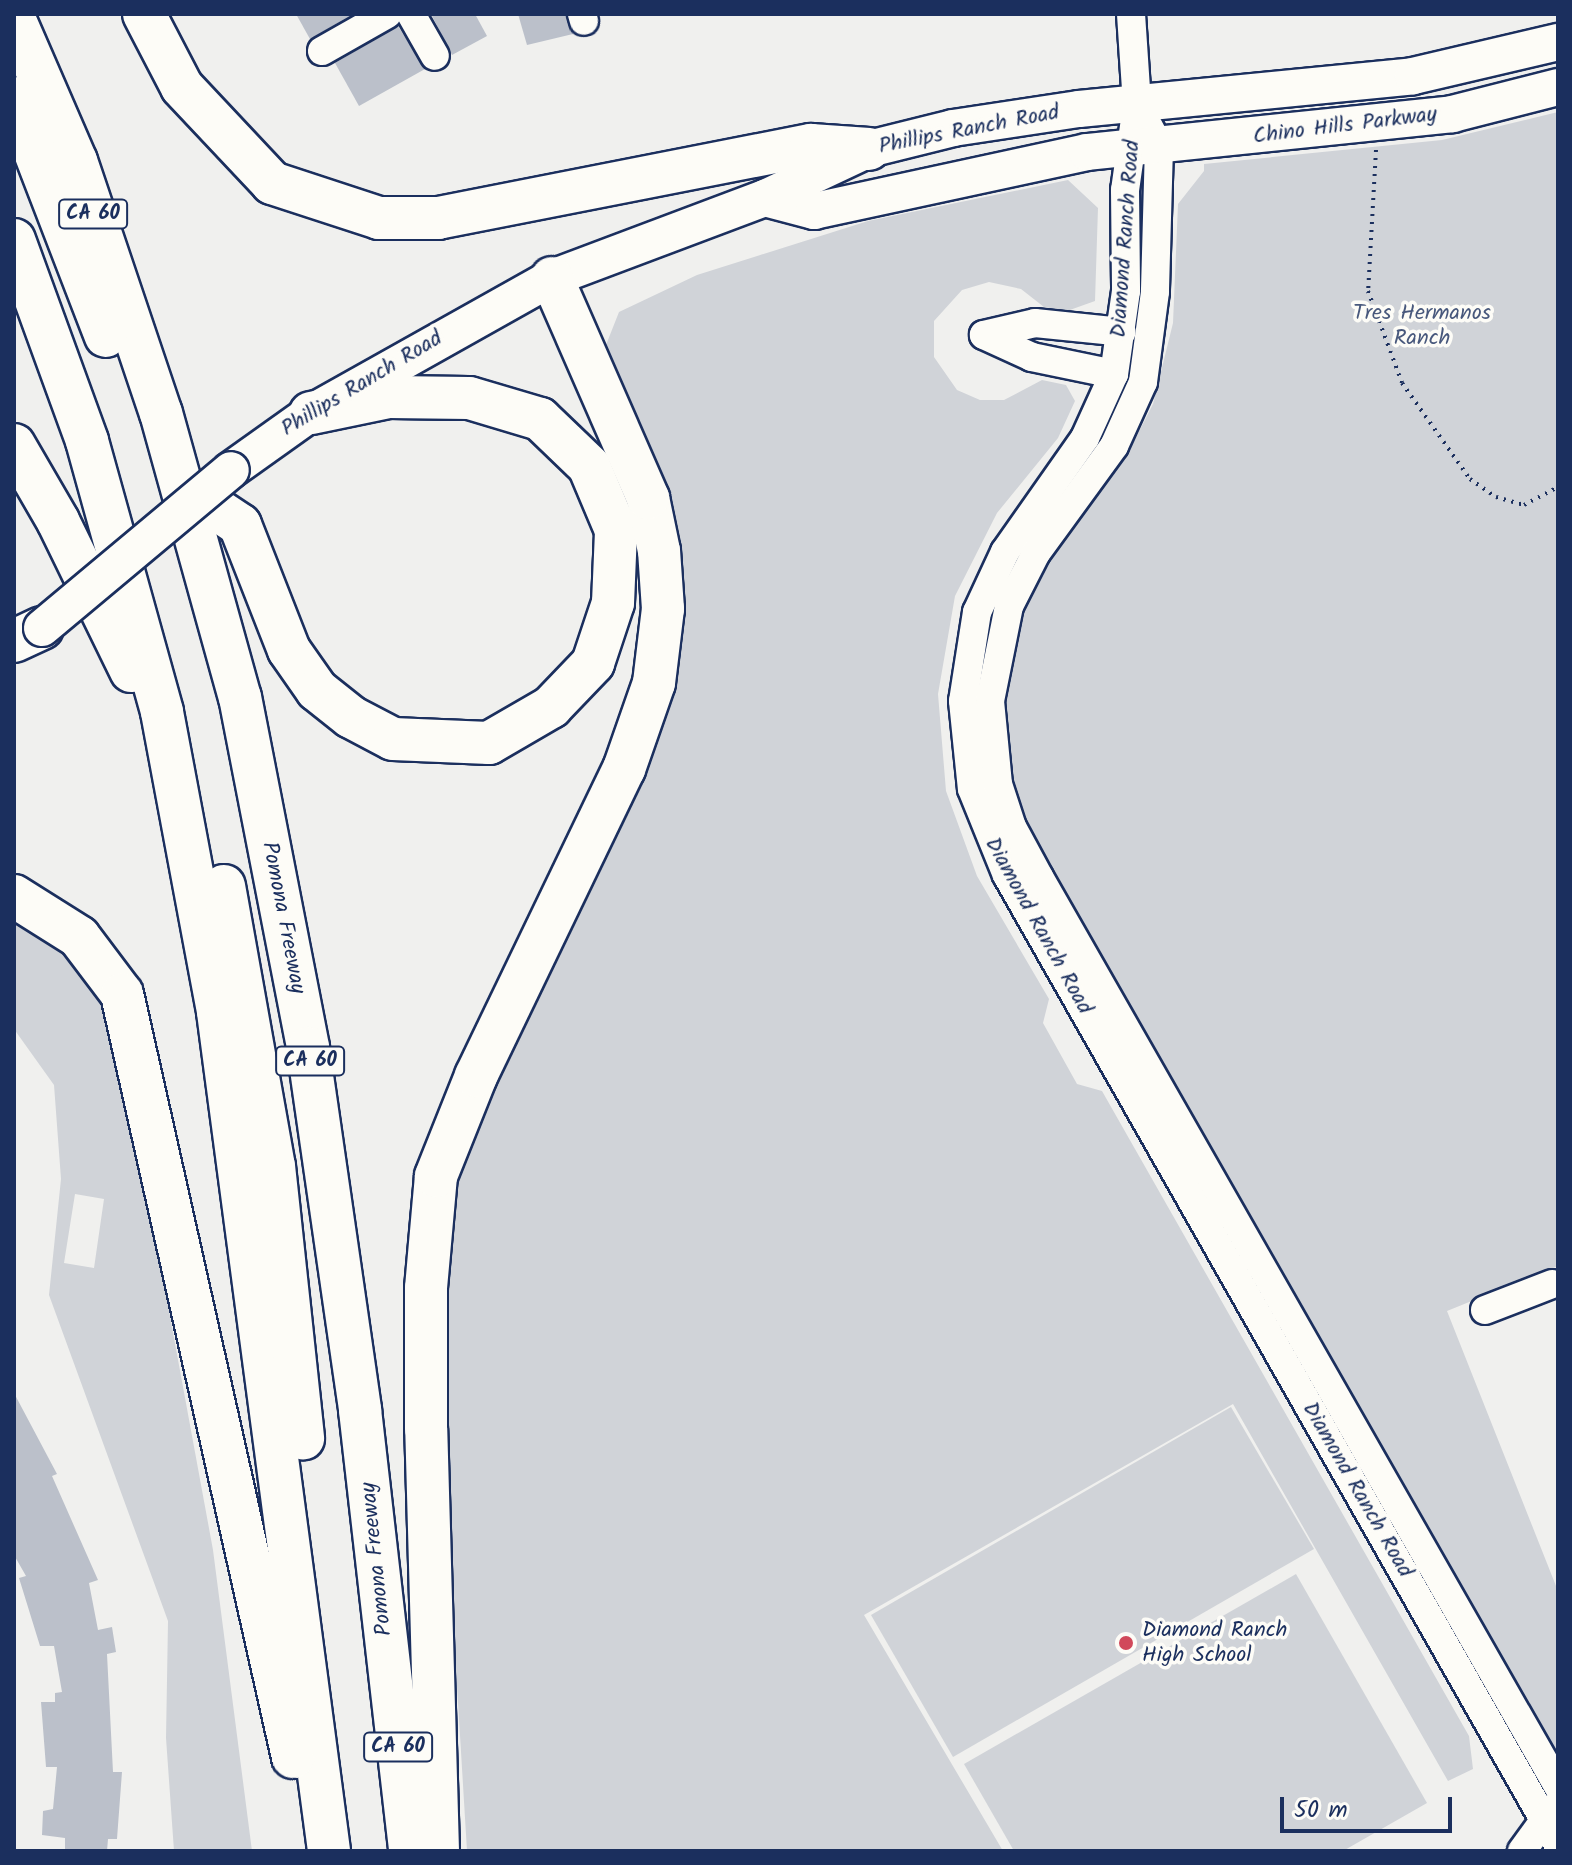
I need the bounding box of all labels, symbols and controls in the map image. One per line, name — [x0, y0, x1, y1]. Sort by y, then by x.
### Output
street label: Phillips Ranch Road — [877, 100, 1061, 160]
street label: Chino Hills Parkway — [1252, 102, 1438, 150]
street label: Diamond Ranch Road — [1106, 139, 1146, 339]
road number: CA 60 — [57, 198, 129, 230]
park label: Tres Hermanos Ranch — [1353, 300, 1491, 352]
street label: Phillips Ranch Road — [277, 326, 447, 442]
street label: Diamond Ranch Road — [978, 833, 1098, 1019]
street label: Pomona Freeway — [255, 840, 311, 996]
road number: CA 60 — [274, 1045, 346, 1077]
street label: Diamond Ranch Road — [1296, 1398, 1418, 1582]
street label: Pomona Freeway — [356, 1481, 398, 1637]
place label: Diamond Ranch High School — [1142, 1617, 1287, 1668]
marker: Diamond Ranch High School — [1117, 1634, 1135, 1652]
road number: CA 60 — [362, 1731, 434, 1763]
scale bar — [1284, 1781, 1456, 1831]
text: 50 m — [1294, 1791, 1348, 1830]

